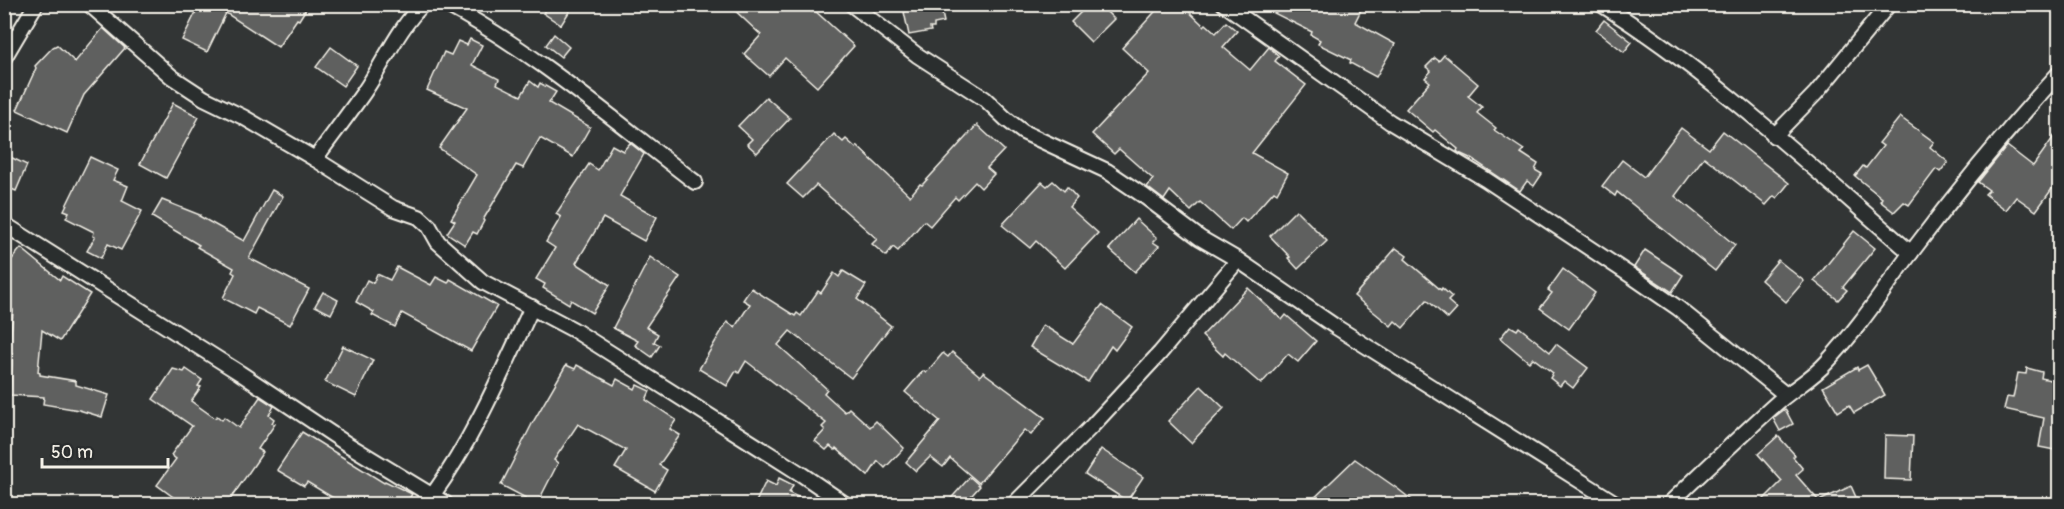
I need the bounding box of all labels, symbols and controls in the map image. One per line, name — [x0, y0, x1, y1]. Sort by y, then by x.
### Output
scale bar — [42, 431, 168, 469]
text: 50 m — [51, 441, 93, 464]

